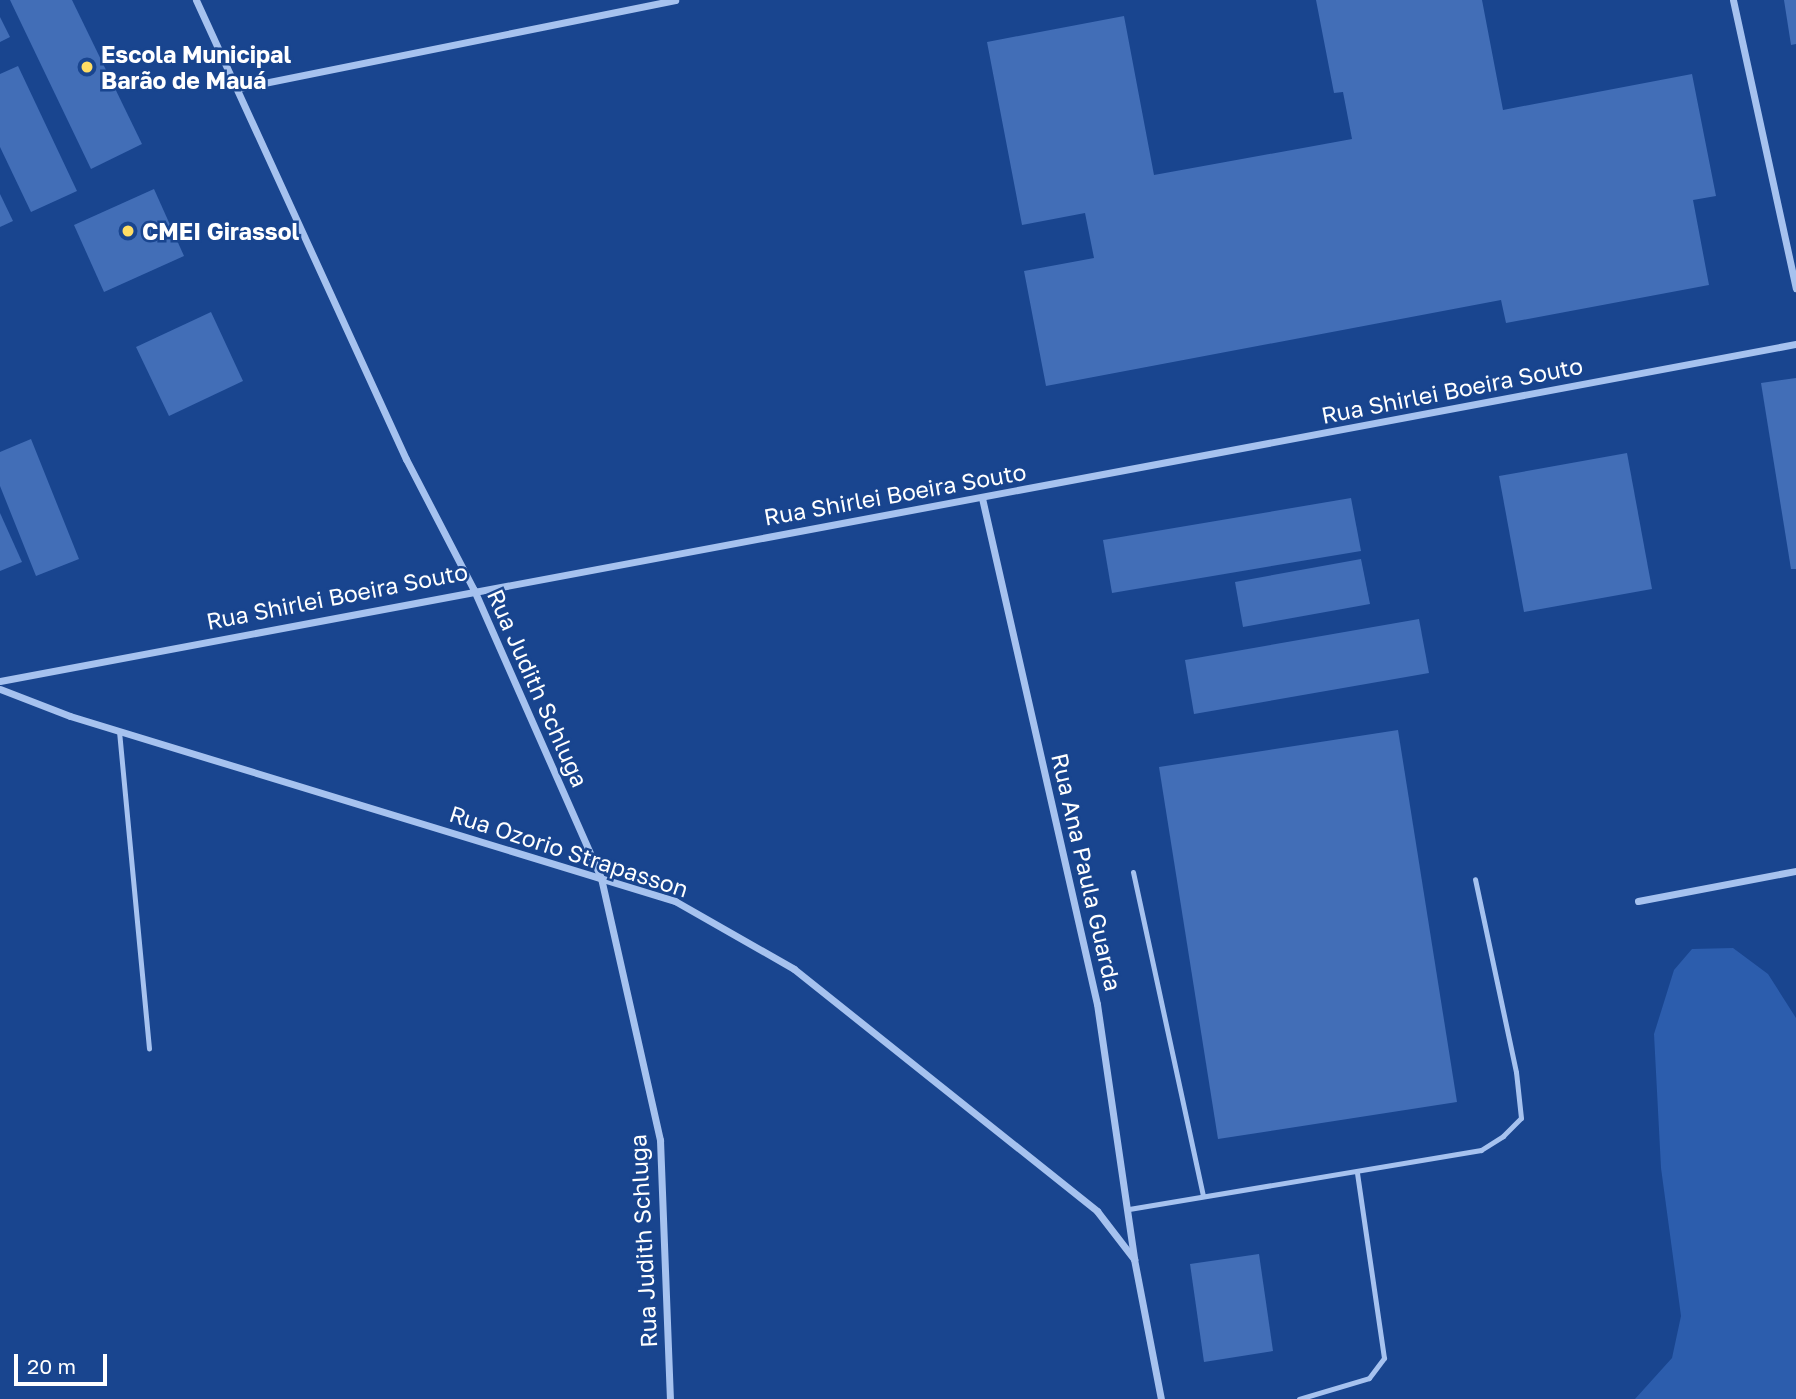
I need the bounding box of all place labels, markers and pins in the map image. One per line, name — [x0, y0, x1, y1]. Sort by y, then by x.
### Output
place label: Escola Municipal Barão de Mauá — [101, 40, 291, 94]
marker: Escola Municipal Barão de Mauá — [79, 59, 95, 75]
place label: CMEI Girassol — [142, 217, 299, 245]
marker: CMEI Girassol — [120, 223, 136, 239]

